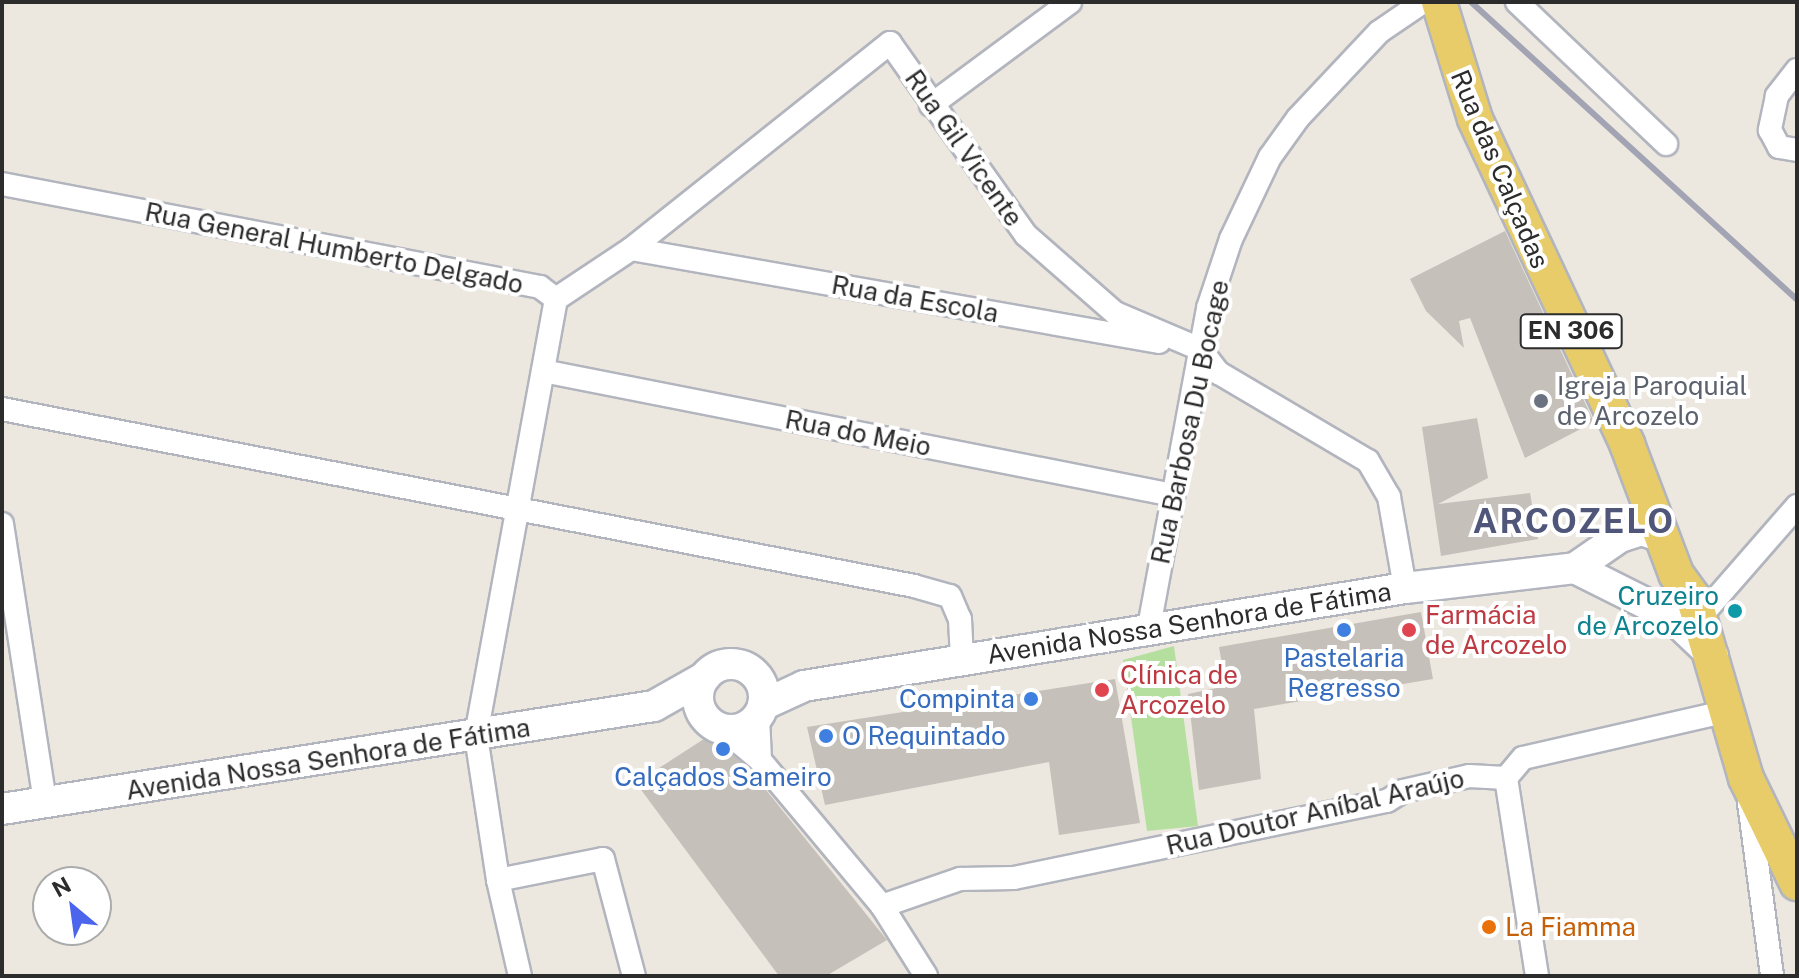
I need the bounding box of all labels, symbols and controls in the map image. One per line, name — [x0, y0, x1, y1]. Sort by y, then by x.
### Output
street label: Rua Gil Vicente — [898, 63, 1030, 233]
street label: Rua das Calçadas — [1444, 65, 1556, 273]
street label: Rua General Humberto Delgado — [142, 196, 526, 300]
street label: Rua da Escola — [829, 269, 1001, 329]
street label: Rua Barbosa Du Bocage — [1145, 277, 1235, 567]
road number: EN 306 — [1519, 311, 1623, 351]
place label: Igreja Paroquial de Arcozelo — [1557, 370, 1747, 432]
marker: Igreja Paroquial de Arcozelo — [1532, 392, 1550, 410]
street label: Rua do Meio — [782, 404, 934, 462]
district label: ARCOZELO — [1473, 502, 1675, 542]
street label: Avenida Nossa Senhora de Fátima — [984, 576, 1394, 670]
place label: Cruzeiro de Arcozelo — [1577, 580, 1719, 642]
place label: Farmácia de Arcozelo — [1425, 599, 1567, 660]
marker: Cruzeiro de Arcozelo — [1726, 602, 1744, 620]
marker: Pastelaria Regresso — [1335, 621, 1353, 639]
marker: Farmácia de Arcozelo — [1400, 621, 1418, 639]
place label: Pastelaria Regresso — [1283, 642, 1405, 704]
place label: Clínica de Arcozelo — [1120, 659, 1238, 720]
marker: Clínica de Arcozelo — [1091, 679, 1113, 701]
place label: Compinta — [899, 683, 1015, 715]
marker: Compinta — [1022, 690, 1040, 708]
street label: Avenida Nossa Senhora de Fátima — [123, 712, 533, 806]
place label: O Requintado — [842, 720, 1006, 752]
marker: O Requintado — [817, 727, 835, 745]
marker: Calçados Sameiro — [714, 740, 732, 758]
place label: Calçados Sameiro — [614, 761, 832, 793]
street label: Rua Doutor Aníbal Araújo — [1163, 763, 1467, 861]
north arrow — [32, 866, 112, 946]
text: N — [48, 871, 75, 902]
place label: La Fiamma — [1505, 911, 1636, 943]
marker: La Fiamma — [1480, 918, 1498, 936]

